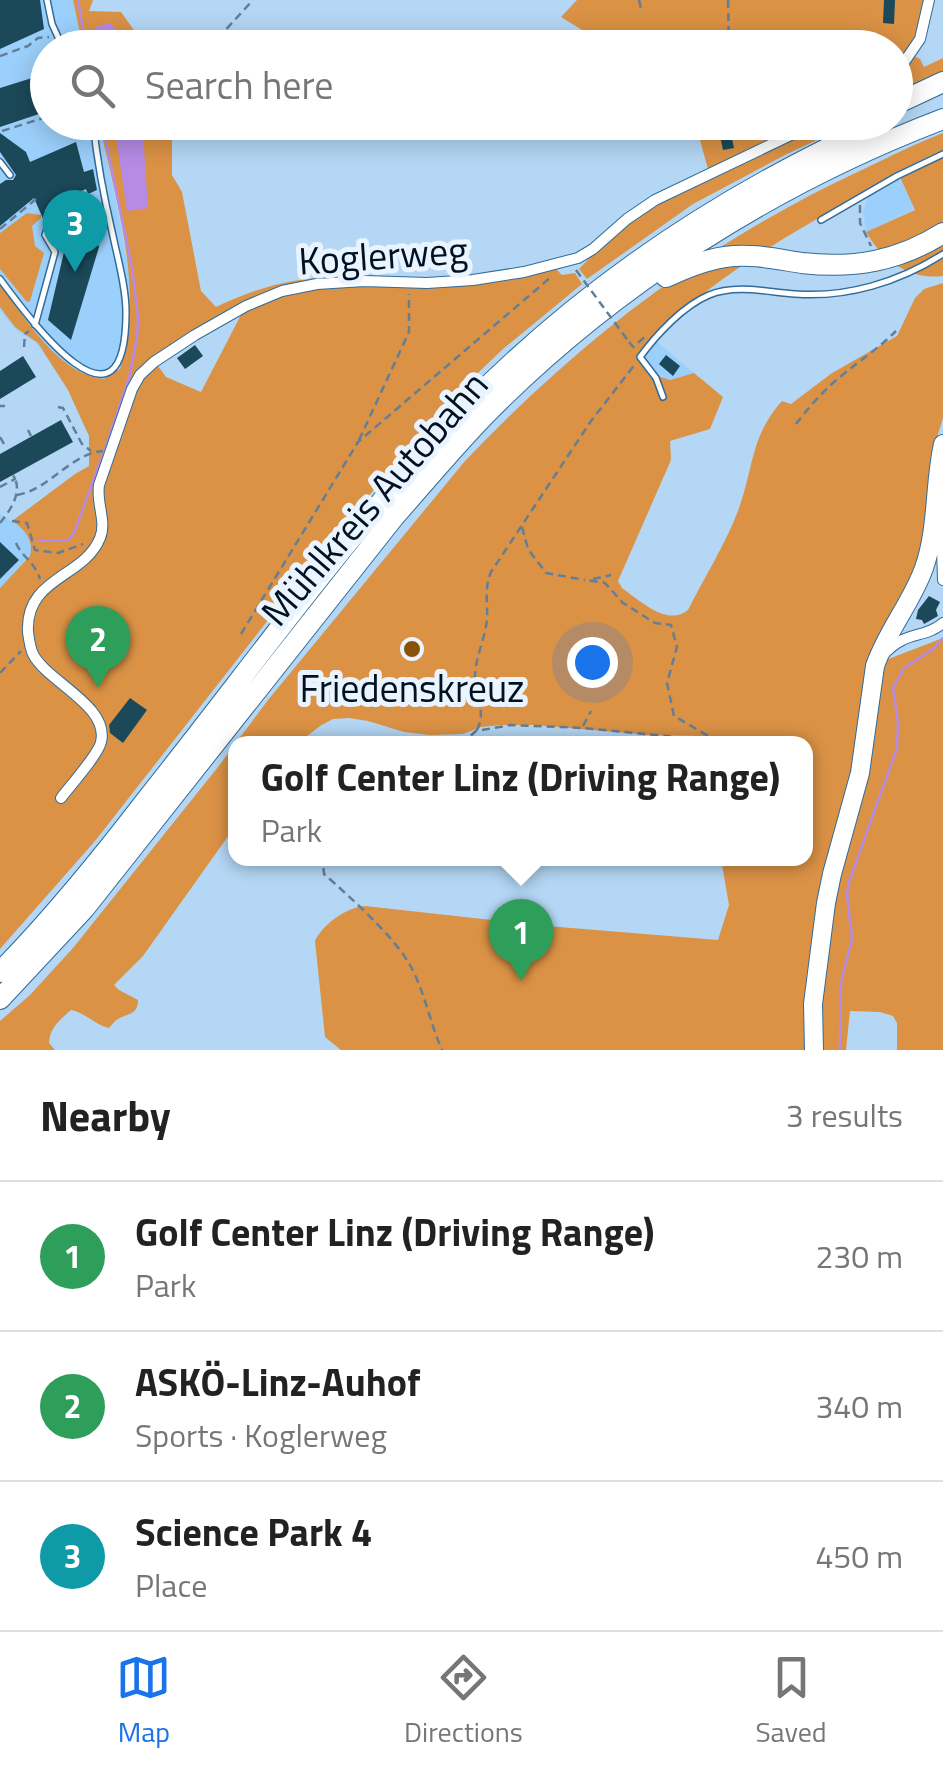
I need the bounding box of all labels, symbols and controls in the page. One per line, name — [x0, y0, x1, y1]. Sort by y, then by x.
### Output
search box — [30, 30, 913, 140]
text: Search here — [145, 56, 333, 114]
icon: search — [65, 58, 120, 113]
pin: 3 — [42, 190, 108, 272]
street label: Koglerweg — [297, 220, 469, 290]
street label: Mühlkreis Autobahn — [247, 358, 501, 638]
pin: 2 — [66, 606, 130, 688]
your location — [567, 637, 618, 688]
marker: Friedenskreuz — [401, 638, 423, 660]
place label: Friedenskreuz — [300, 659, 524, 717]
popup — [228, 736, 813, 866]
text: Golf Center Linz (Driving Range) — [261, 748, 780, 806]
text: Park — [261, 806, 322, 854]
pin: 1 — [488, 898, 554, 981]
text: Nearby — [40, 1083, 171, 1147]
text: 3 results — [786, 1091, 903, 1139]
text: Golf Center Linz (Driving Range) — [135, 1203, 654, 1261]
text: 1 — [64, 1232, 81, 1280]
text: 230 m — [815, 1232, 903, 1280]
text: Park — [135, 1261, 196, 1309]
text: ASKÖ-Linz-Auhof — [135, 1353, 420, 1411]
text: 2 — [64, 1382, 81, 1430]
text: 340 m — [815, 1382, 903, 1430]
text: Sports · Koglerweg — [135, 1411, 387, 1459]
text: Science Park 4 — [135, 1503, 372, 1561]
text: 3 — [64, 1532, 81, 1580]
text: 450 m — [815, 1532, 903, 1580]
text: Place — [135, 1561, 207, 1609]
tab: Map — [116, 1650, 171, 1753]
tab: Directions — [404, 1650, 523, 1753]
tab: Saved — [755, 1650, 827, 1753]

